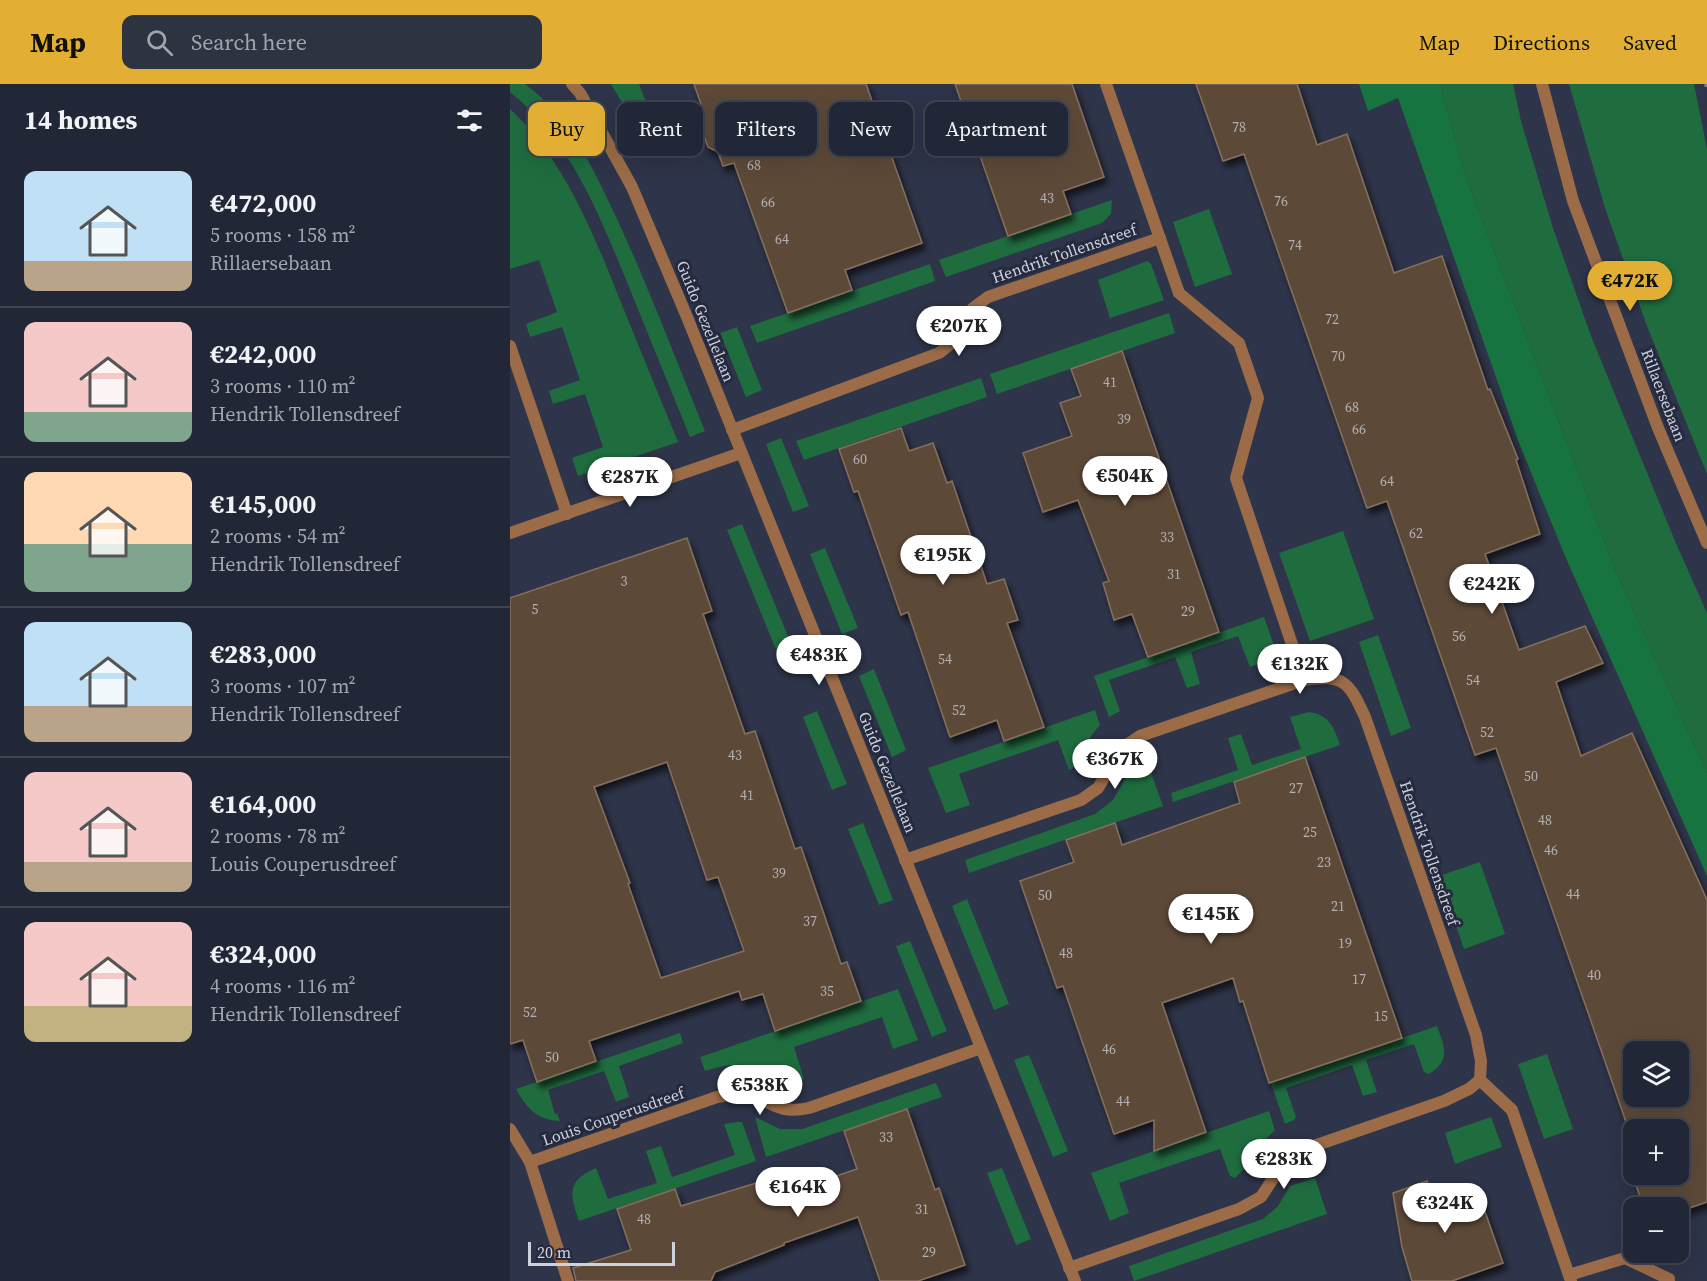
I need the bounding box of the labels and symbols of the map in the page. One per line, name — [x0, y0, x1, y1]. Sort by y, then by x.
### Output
house number: 78 — [1232, 117, 1246, 137]
house number: 68 — [747, 155, 761, 175]
house number: 43 — [1040, 188, 1054, 208]
house number: 76 — [1274, 191, 1288, 211]
house number: 66 — [761, 192, 775, 212]
street label: Hendrik Tollensdreef — [989, 217, 1141, 288]
house number: 64 — [775, 229, 789, 249]
house number: 74 — [1288, 235, 1302, 255]
street label: Guido Gezellelaan — [672, 257, 740, 385]
pin: €472K — [1588, 261, 1672, 312]
pin: €207K — [917, 306, 1001, 357]
house number: 72 — [1325, 309, 1339, 329]
house number: 70 — [1331, 346, 1345, 366]
street label: Rillaersebaan — [1636, 346, 1692, 445]
house number: 41 — [1103, 372, 1117, 392]
house number: 68 — [1345, 397, 1359, 417]
house number: 39 — [1117, 409, 1131, 429]
house number: 66 — [1352, 419, 1366, 439]
house number: 60 — [853, 449, 867, 469]
pin: €504K — [1083, 456, 1167, 507]
pin: €287K — [588, 457, 672, 508]
house number: 64 — [1380, 471, 1394, 491]
house number: 62 — [1409, 523, 1423, 543]
house number: 33 — [1160, 527, 1174, 547]
pin: €195K — [901, 535, 985, 586]
house number: 31 — [1167, 564, 1181, 584]
pin: €242K — [1450, 564, 1534, 615]
house number: 3 — [621, 571, 628, 591]
house number: 5 — [532, 599, 539, 619]
house number: 29 — [1181, 601, 1195, 621]
house number: 56 — [1452, 626, 1466, 646]
pin: €483K — [777, 635, 861, 686]
pin: €132K — [1258, 644, 1342, 695]
house number: 54 — [938, 649, 952, 669]
house number: 54 — [1466, 670, 1480, 690]
house number: 52 — [952, 700, 966, 720]
street label: Guido Gezellelaan — [854, 708, 922, 836]
house number: 52 — [1480, 722, 1494, 742]
pin: €367K — [1073, 739, 1157, 790]
house number: 43 — [728, 745, 742, 765]
house number: 50 — [1524, 766, 1538, 786]
house number: 27 — [1289, 778, 1303, 798]
street label: Hendrik Tollensdreef — [1395, 778, 1466, 930]
house number: 41 — [740, 785, 754, 805]
house number: 48 — [1538, 810, 1552, 830]
house number: 25 — [1303, 822, 1317, 842]
house number: 46 — [1544, 840, 1558, 860]
house number: 23 — [1317, 852, 1331, 872]
house number: 39 — [772, 863, 786, 883]
house number: 44 — [1566, 884, 1580, 904]
house number: 50 — [1038, 885, 1052, 905]
pin: €145K — [1169, 894, 1253, 945]
house number: 21 — [1331, 896, 1345, 916]
house number: 37 — [803, 911, 817, 931]
house number: 19 — [1338, 933, 1352, 953]
house number: 48 — [1059, 943, 1073, 963]
house number: 40 — [1587, 965, 1601, 985]
house number: 17 — [1352, 969, 1366, 989]
house number: 35 — [820, 981, 834, 1001]
house number: 52 — [523, 1002, 537, 1022]
house number: 15 — [1374, 1006, 1388, 1026]
house number: 46 — [1102, 1039, 1116, 1059]
house number: 50 — [545, 1047, 559, 1067]
pin: €538K — [718, 1065, 802, 1116]
street label: Louis Couperusdreef — [539, 1081, 688, 1151]
house number: 44 — [1116, 1091, 1130, 1111]
house number: 33 — [879, 1127, 893, 1147]
pin: €283K — [1242, 1139, 1326, 1190]
pin: €164K — [756, 1167, 840, 1218]
pin: €324K — [1403, 1183, 1487, 1234]
house number: 31 — [915, 1199, 929, 1219]
house number: 48 — [637, 1209, 651, 1229]
scale bar — [528, 1239, 675, 1266]
house number: 29 — [922, 1242, 936, 1262]

